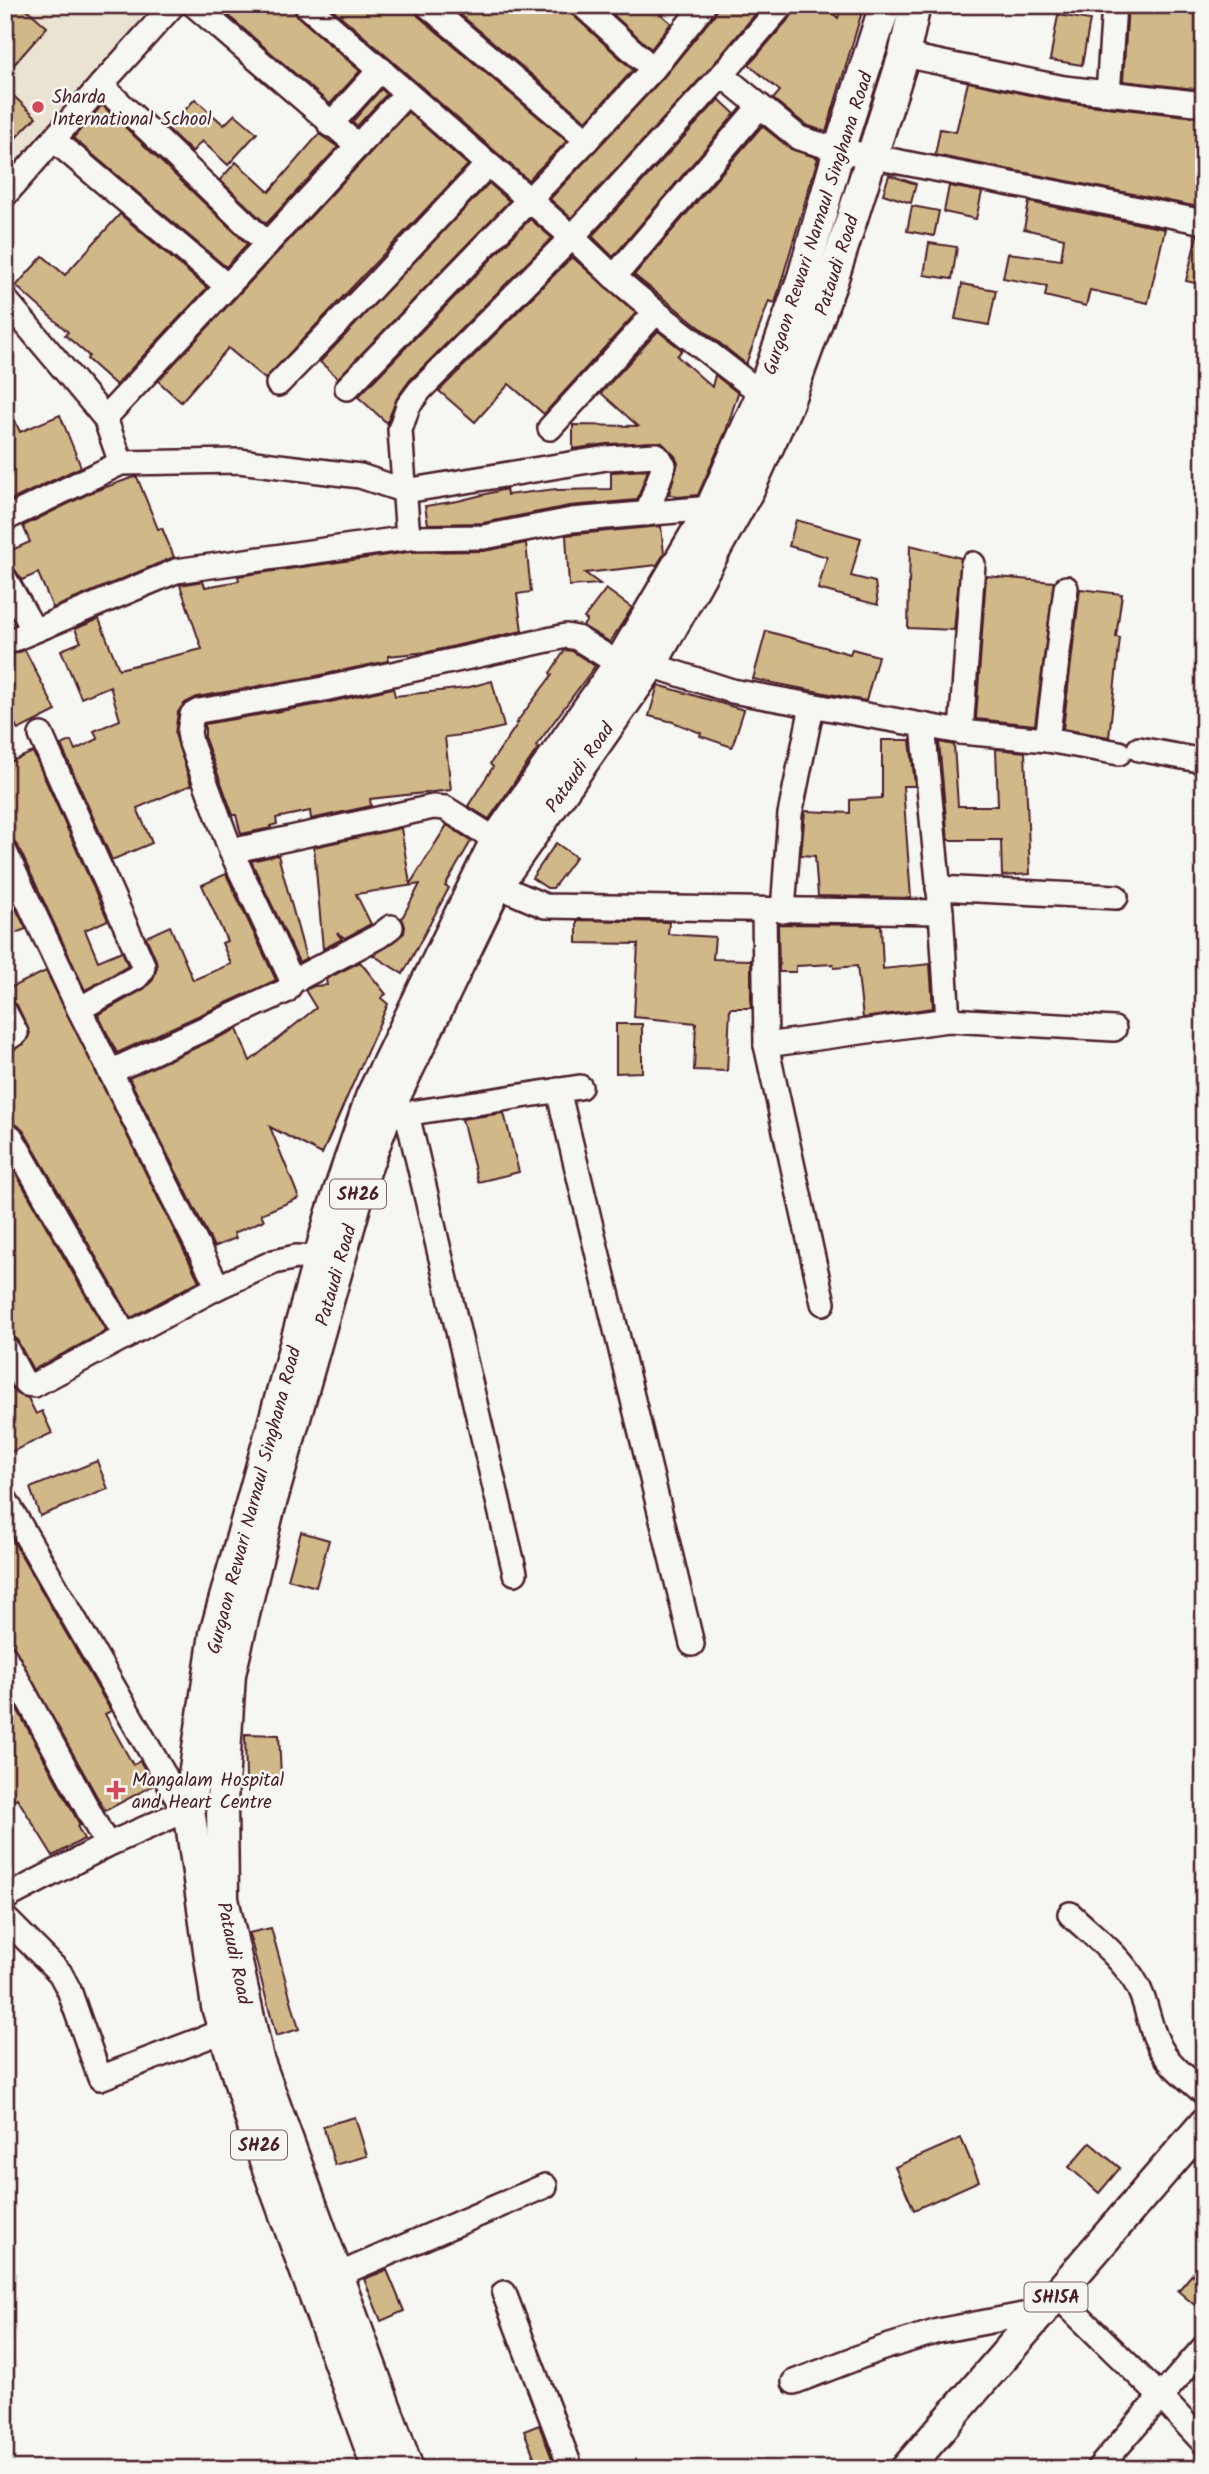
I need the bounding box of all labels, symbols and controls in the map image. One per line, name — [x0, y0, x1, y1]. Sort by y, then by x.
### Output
street label: Gurgaon Rewari Narnaul Singhana Road — [756, 68, 882, 379]
place label: Sharda International School — [52, 83, 212, 135]
marker: Sharda International School — [30, 99, 46, 115]
street label: Pataudi Road — [808, 211, 868, 320]
street label: Pataudi Road — [538, 716, 623, 819]
road number: SH26 — [330, 1180, 386, 1209]
street label: Pataudi Road — [308, 1221, 366, 1330]
street label: Gurgaon Rewari Narnaul Singhana Road — [199, 1343, 311, 1658]
place label: Mangalam Hospital and Heart Centre — [132, 1766, 285, 1818]
marker: Mangalam Hospital and Heart Centre — [106, 1780, 126, 1800]
street label: Pataudi Road — [208, 1899, 259, 2008]
road number: SH26 — [231, 2130, 287, 2160]
road number: SH15A — [1024, 2283, 1088, 2312]

